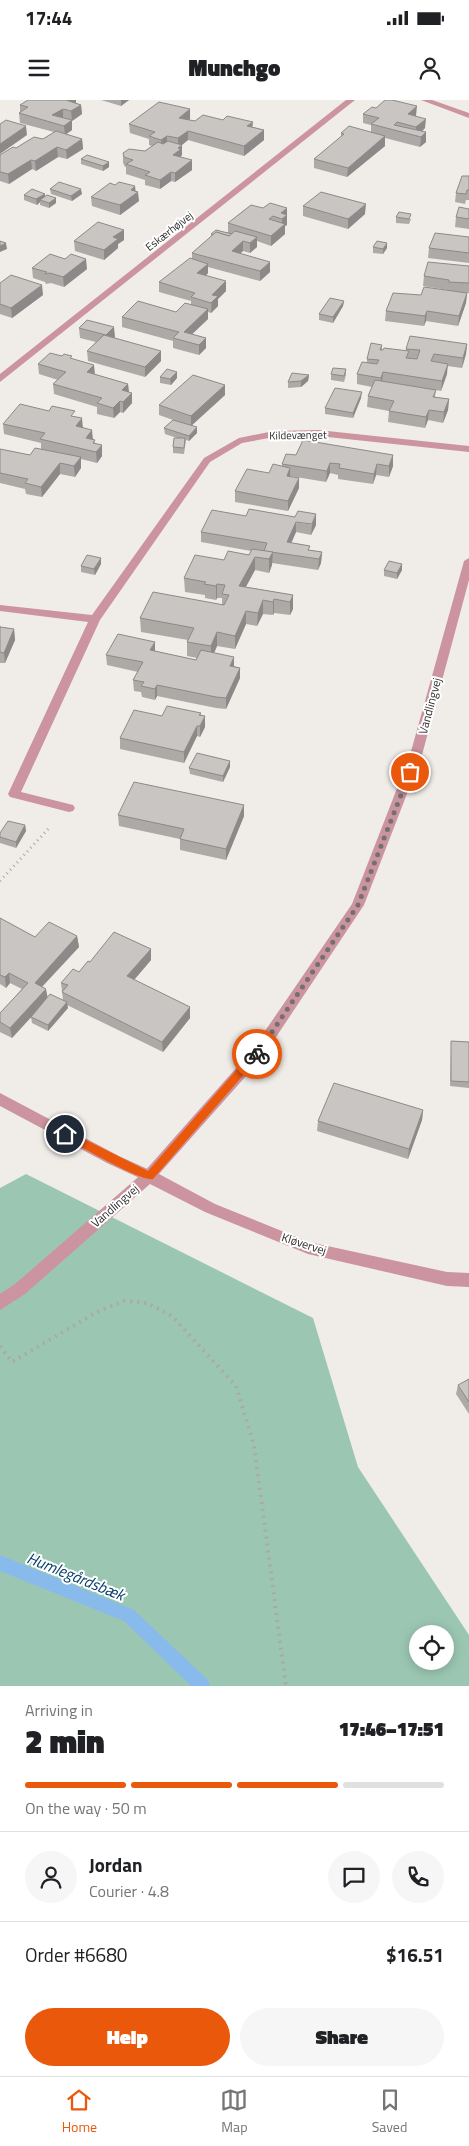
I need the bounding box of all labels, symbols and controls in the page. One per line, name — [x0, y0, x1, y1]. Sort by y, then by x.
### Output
text: 17:44 — [25, 3, 72, 32]
text: Munchgo — [189, 51, 280, 85]
icon: menu — [25, 54, 53, 82]
icon: person — [416, 54, 444, 82]
street label: Eskærhøjvej — [142, 207, 196, 255]
street label: Kildevænget — [269, 426, 327, 444]
street label: Vandlingvej — [413, 675, 446, 736]
pin — [389, 751, 431, 793]
icon: bag — [396, 758, 424, 786]
courier — [232, 1029, 282, 1079]
icon: bike — [243, 1040, 271, 1068]
pin — [44, 1113, 86, 1155]
icon: home — [51, 1120, 79, 1148]
street label: Vandlingvej — [87, 1179, 143, 1232]
street label: Kløvervej — [279, 1227, 329, 1260]
water label: Humlegårdsbæk — [24, 1545, 130, 1607]
map controls — [409, 1625, 454, 1670]
button: locate — [409, 1625, 454, 1670]
text: Arriving in — [25, 1698, 93, 1722]
text: 17:46–17:51 — [339, 1714, 444, 1743]
text: 2 min — [25, 1717, 105, 1765]
text: On the way · 50 m — [25, 1796, 147, 1820]
text: Jordan — [89, 1850, 142, 1879]
button: person — [25, 1851, 77, 1903]
button: chat — [328, 1851, 380, 1903]
button: phone — [392, 1851, 444, 1903]
text: Courier · 4.8 — [89, 1879, 169, 1903]
text: Order #6680 — [25, 1940, 127, 1969]
text: $16.51 — [386, 1940, 444, 1969]
button: Help — [25, 2008, 230, 2066]
button: Share — [240, 2008, 444, 2066]
tab: Home — [62, 2086, 97, 2137]
tab: Map — [220, 2086, 248, 2137]
tab: Saved — [372, 2086, 407, 2137]

